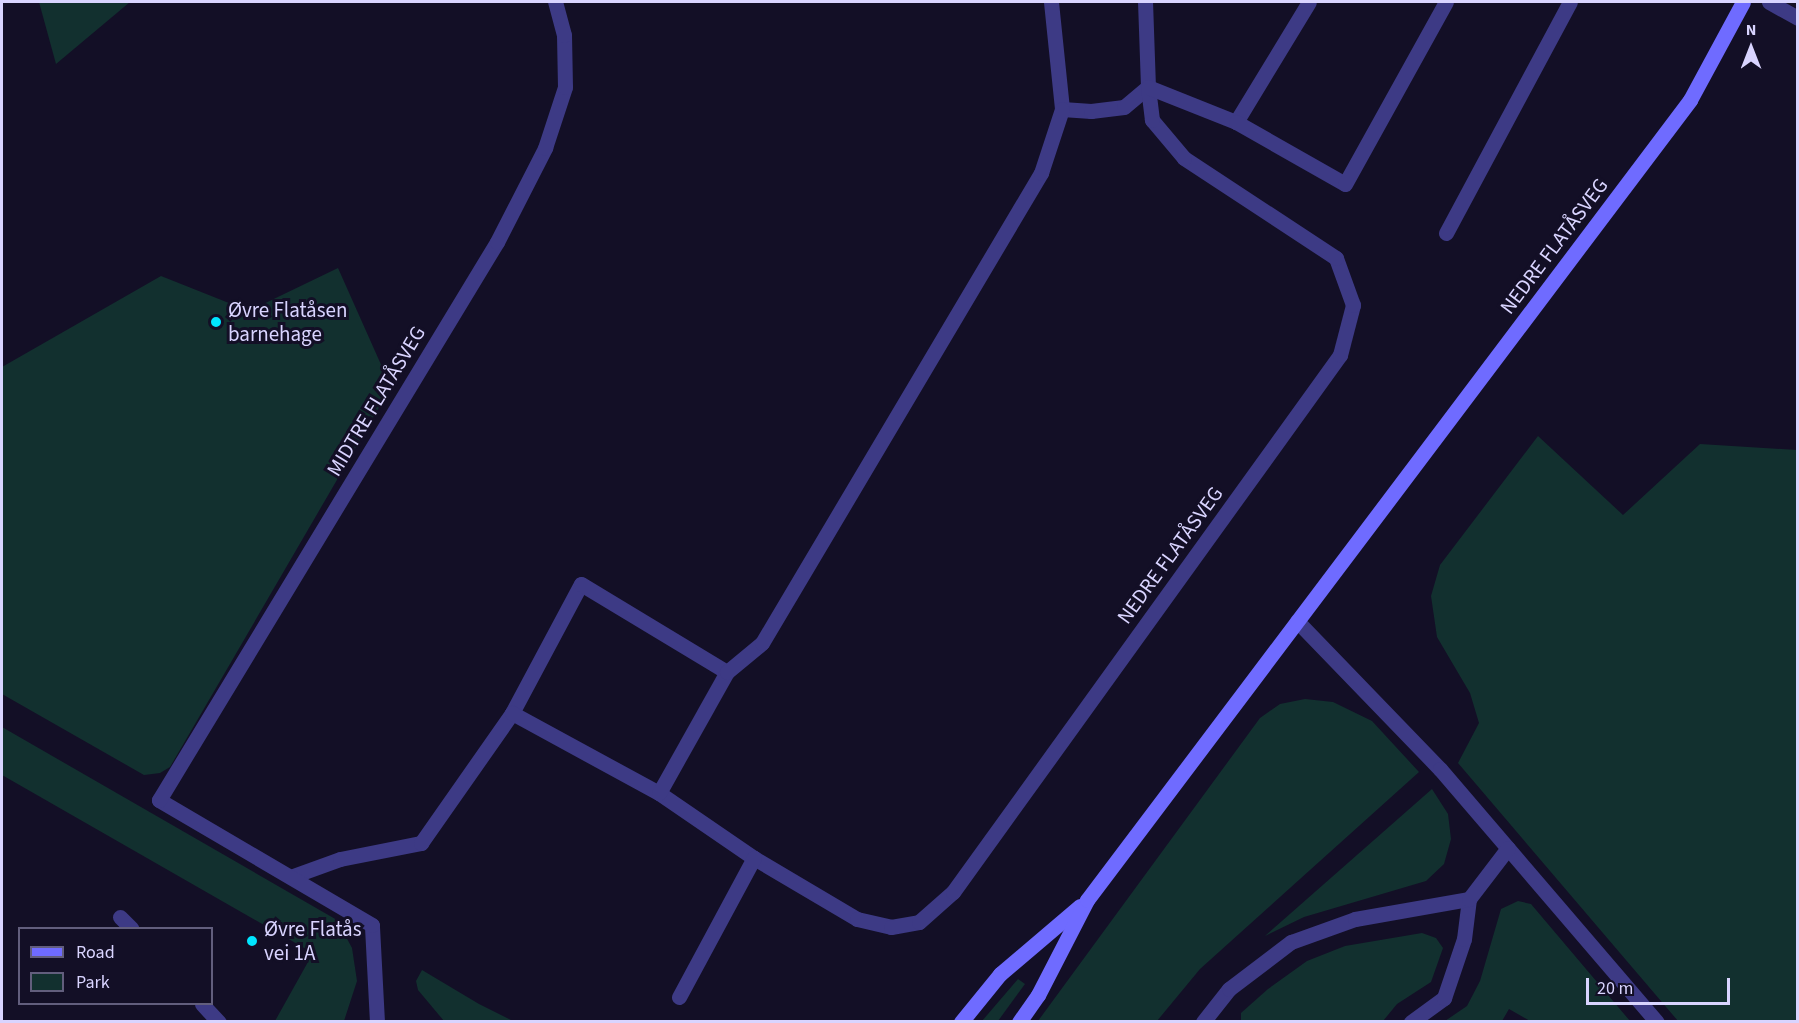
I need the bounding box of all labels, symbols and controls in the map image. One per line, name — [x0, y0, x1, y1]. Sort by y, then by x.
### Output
north arrow — [1721, 18, 1781, 78]
text: N — [1746, 19, 1756, 41]
street label: NEDRE FLATÅSVEG — [1495, 173, 1613, 319]
place label: Øvre Flatåsen barnehage — [228, 297, 347, 347]
marker: Øvre Flatåsen barnehage — [209, 315, 223, 329]
street label: MIDTRE FLATÅSVEG — [321, 321, 431, 481]
street label: NEDRE FLATÅSVEG — [1112, 481, 1228, 629]
place label: Øvre Flatås vei 1A — [264, 916, 362, 966]
legend — [18, 927, 213, 1005]
marker: Øvre Flatås vei 1A — [245, 934, 259, 948]
text: Road — [76, 940, 115, 965]
scale bar — [1589, 966, 1733, 1004]
text: Park — [76, 970, 110, 995]
text: 20 m — [1597, 976, 1633, 1001]

